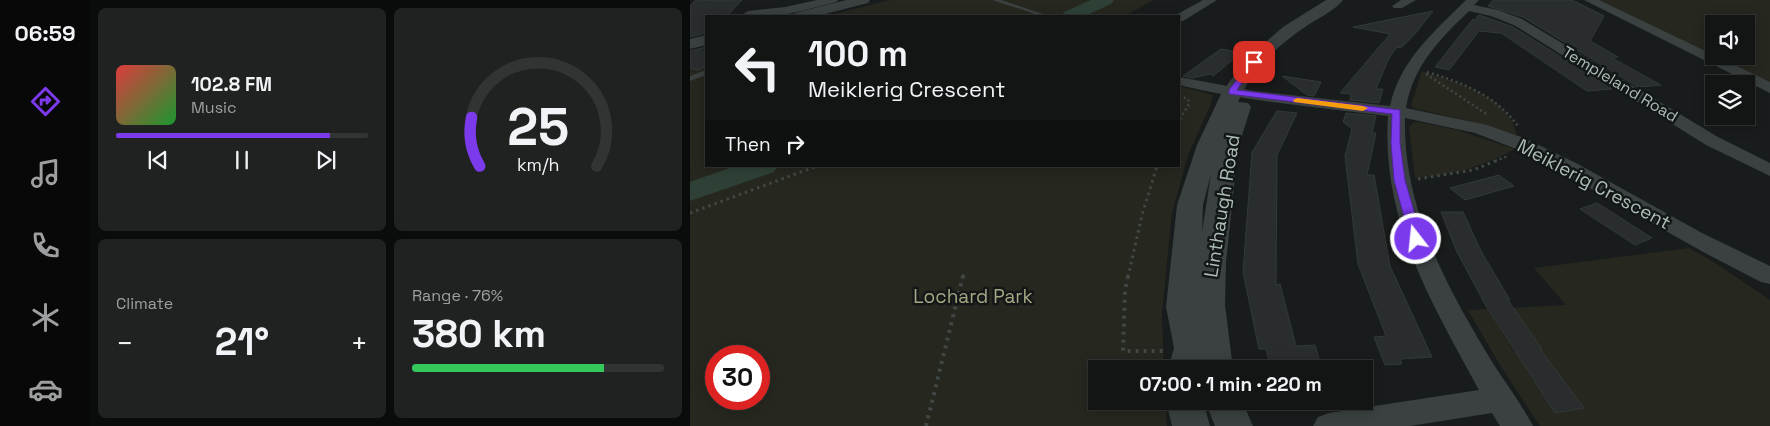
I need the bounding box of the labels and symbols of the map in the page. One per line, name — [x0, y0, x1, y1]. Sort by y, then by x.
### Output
pin — [1233, 41, 1275, 83]
street label: Templeland Road — [1558, 41, 1682, 127]
street label: Linthaugh Road — [1198, 133, 1246, 279]
street label: Meiklerig Crescent — [1513, 133, 1675, 235]
position arrow — [1389, 212, 1441, 264]
park label: Lochard Park — [913, 284, 1033, 309]
speed limit sign: 30 — [705, 345, 770, 410]

